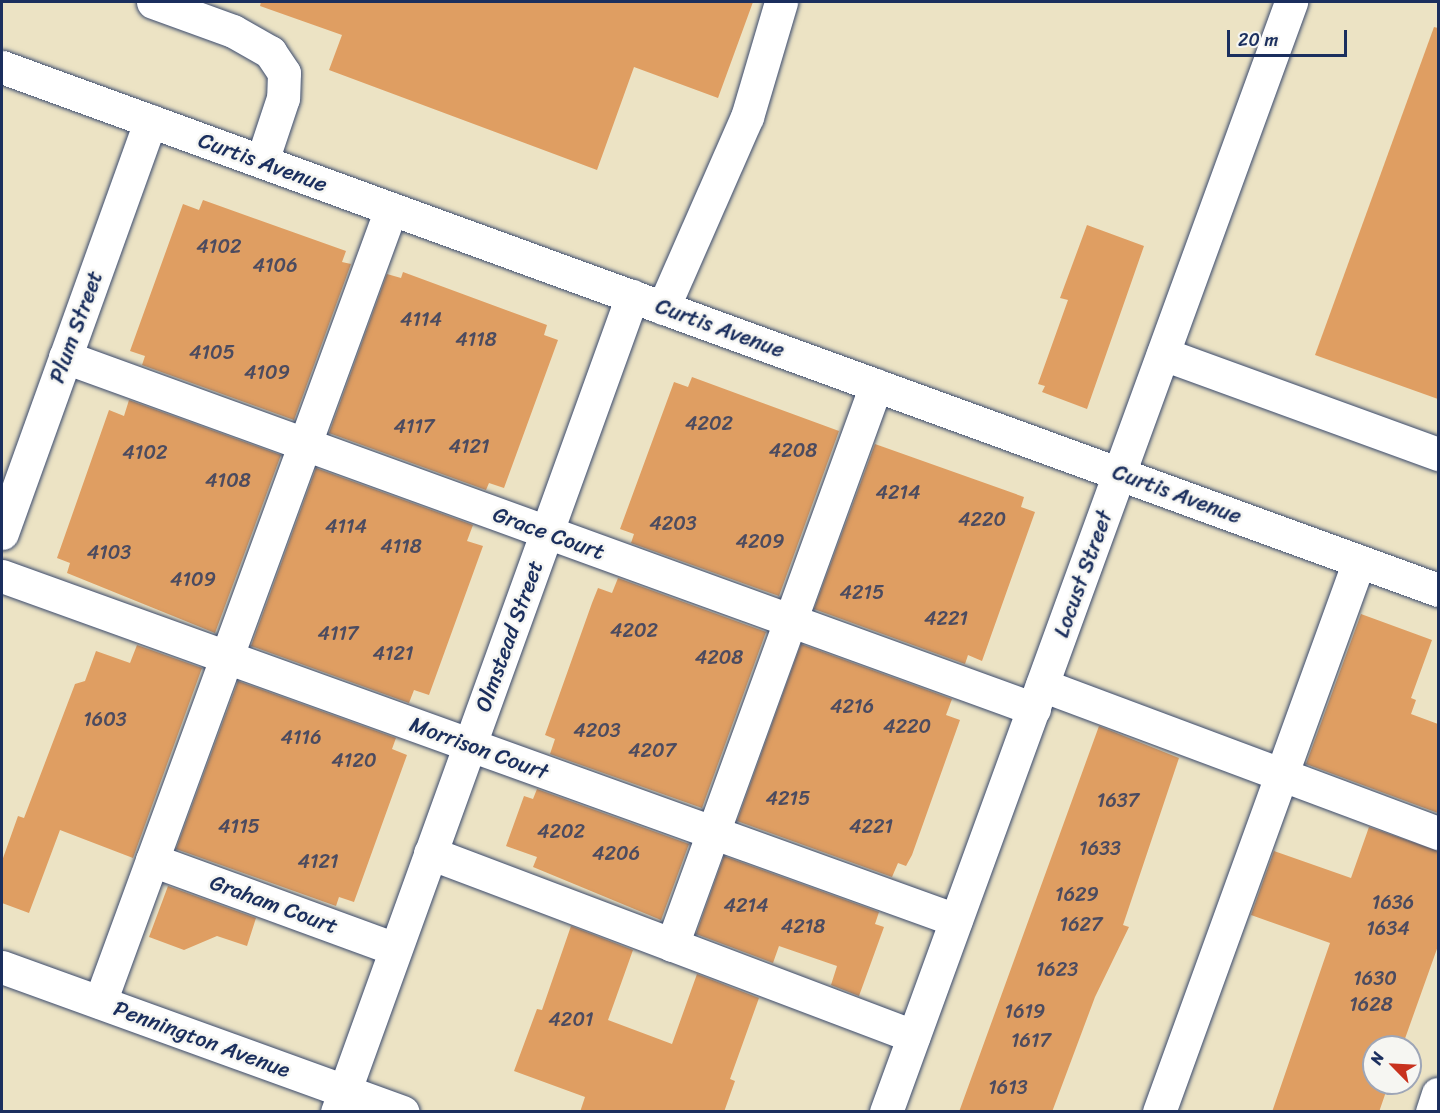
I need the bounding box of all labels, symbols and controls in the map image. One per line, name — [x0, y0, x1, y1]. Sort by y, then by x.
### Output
scale bar — [1230, 18, 1350, 56]
text: 20 m — [1238, 24, 1278, 56]
street label: Curtis Avenue — [195, 126, 331, 198]
house number: 4102 — [196, 234, 242, 258]
house number: 4106 — [252, 253, 298, 277]
street label: Plum Street — [43, 267, 109, 387]
street label: Curtis Avenue — [652, 292, 788, 364]
house number: 4114 — [400, 307, 442, 331]
house number: 4118 — [455, 327, 497, 351]
house number: 4105 — [189, 340, 235, 364]
house number: 4109 — [244, 360, 290, 384]
house number: 4202 — [685, 411, 733, 435]
house number: 4117 — [393, 414, 435, 438]
house number: 4121 — [448, 434, 490, 458]
house number: 4208 — [769, 438, 817, 462]
house number: 4102 — [122, 440, 168, 464]
street label: Curtis Avenue — [1109, 458, 1245, 530]
house number: 4108 — [205, 468, 251, 492]
house number: 4214 — [875, 480, 921, 504]
street label: Grace Court — [489, 501, 609, 565]
house number: 4220 — [958, 507, 1006, 531]
street label: Locust Street — [1048, 507, 1118, 641]
house number: 4203 — [649, 511, 697, 535]
house number: 4114 — [325, 514, 367, 538]
house number: 4209 — [736, 529, 784, 553]
house number: 4118 — [380, 534, 422, 558]
house number: 4103 — [87, 540, 131, 564]
street label: Olmstead Street — [469, 556, 549, 716]
house number: 4109 — [170, 567, 216, 591]
house number: 4215 — [840, 580, 884, 604]
house number: 4221 — [924, 606, 968, 630]
house number: 4202 — [610, 618, 658, 642]
house number: 4117 — [317, 621, 359, 645]
house number: 4121 — [372, 641, 414, 665]
house number: 4208 — [695, 645, 743, 669]
house number: 4216 — [830, 694, 874, 718]
house number: 1603 — [83, 707, 127, 731]
street label: Morrison Court — [406, 711, 552, 785]
house number: 4220 — [883, 714, 931, 738]
house number: 4203 — [573, 718, 621, 742]
house number: 4116 — [280, 725, 322, 749]
house number: 4207 — [628, 738, 676, 762]
house number: 4120 — [331, 748, 377, 772]
house number: 4215 — [766, 786, 810, 810]
house number: 1637 — [1097, 788, 1139, 812]
house number: 4115 — [218, 814, 260, 838]
house number: 4221 — [849, 814, 893, 838]
house number: 4202 — [537, 819, 585, 843]
house number: 1633 — [1079, 836, 1121, 860]
house number: 4206 — [592, 841, 640, 865]
house number: 4121 — [297, 849, 339, 873]
street label: Graham Court — [206, 869, 342, 939]
house number: 1629 — [1055, 882, 1099, 906]
house number: 1636 — [1372, 890, 1414, 914]
house number: 4214 — [723, 893, 769, 917]
house number: 1627 — [1060, 912, 1102, 936]
house number: 4218 — [781, 914, 825, 938]
house number: 1634 — [1366, 916, 1410, 940]
house number: 1623 — [1036, 957, 1078, 981]
house number: 1630 — [1353, 966, 1397, 990]
house number: 1628 — [1349, 992, 1393, 1016]
street label: Pennington Avenue — [110, 995, 294, 1083]
house number: 1619 — [1005, 999, 1045, 1023]
house number: 4201 — [548, 1007, 594, 1031]
house number: 1617 — [1011, 1028, 1051, 1052]
north arrow — [1362, 1035, 1422, 1095]
text: N — [1361, 1047, 1392, 1069]
house number: 1613 — [988, 1075, 1028, 1099]

